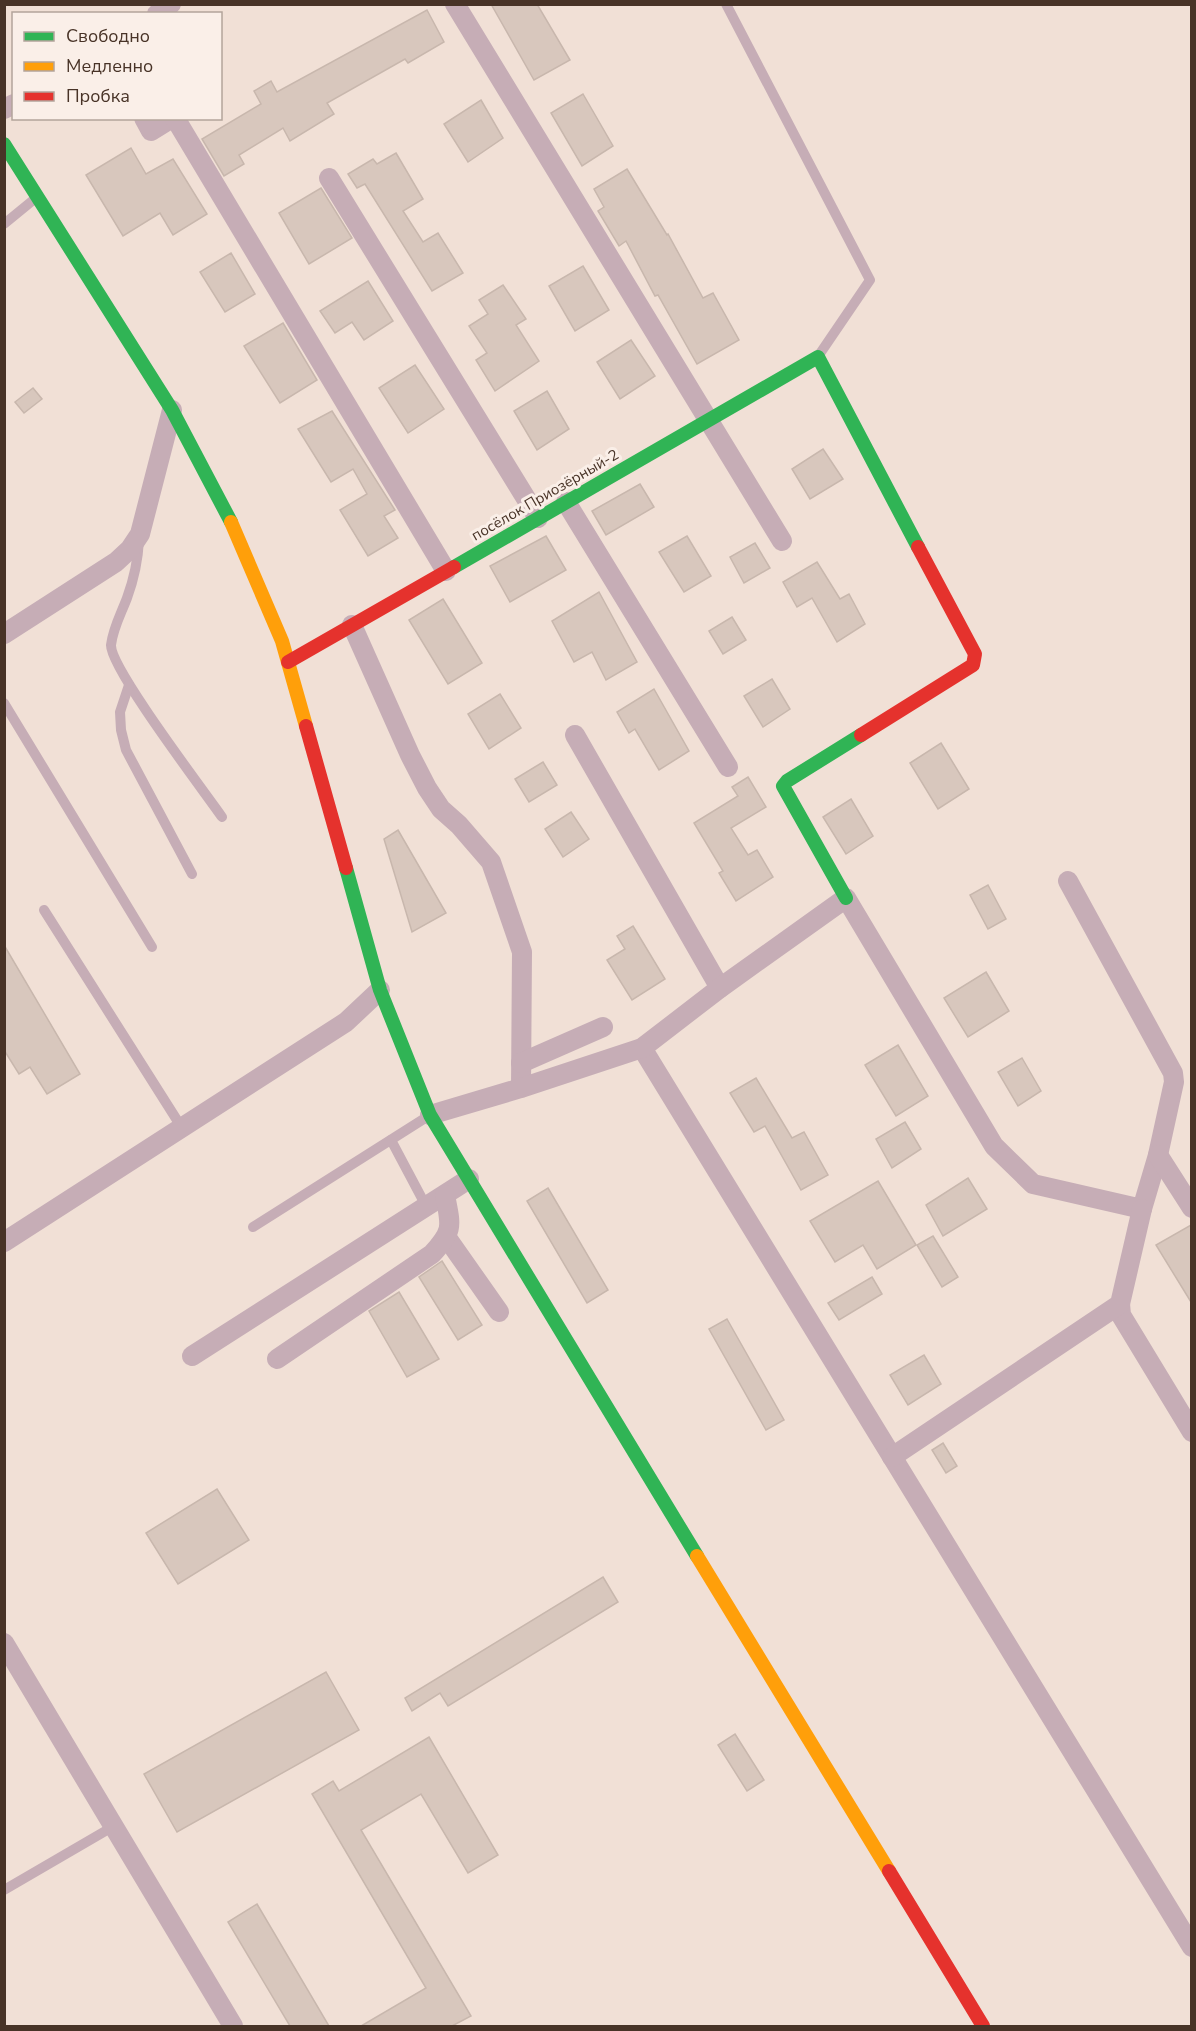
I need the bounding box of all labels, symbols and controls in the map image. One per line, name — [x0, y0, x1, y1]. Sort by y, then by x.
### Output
legend — [12, 12, 222, 120]
text: Свободно — [66, 24, 150, 48]
text: Медленно — [66, 54, 153, 78]
text: Пробка — [66, 84, 130, 108]
street label: посёлок Приозёрный-2 — [468, 445, 622, 545]

